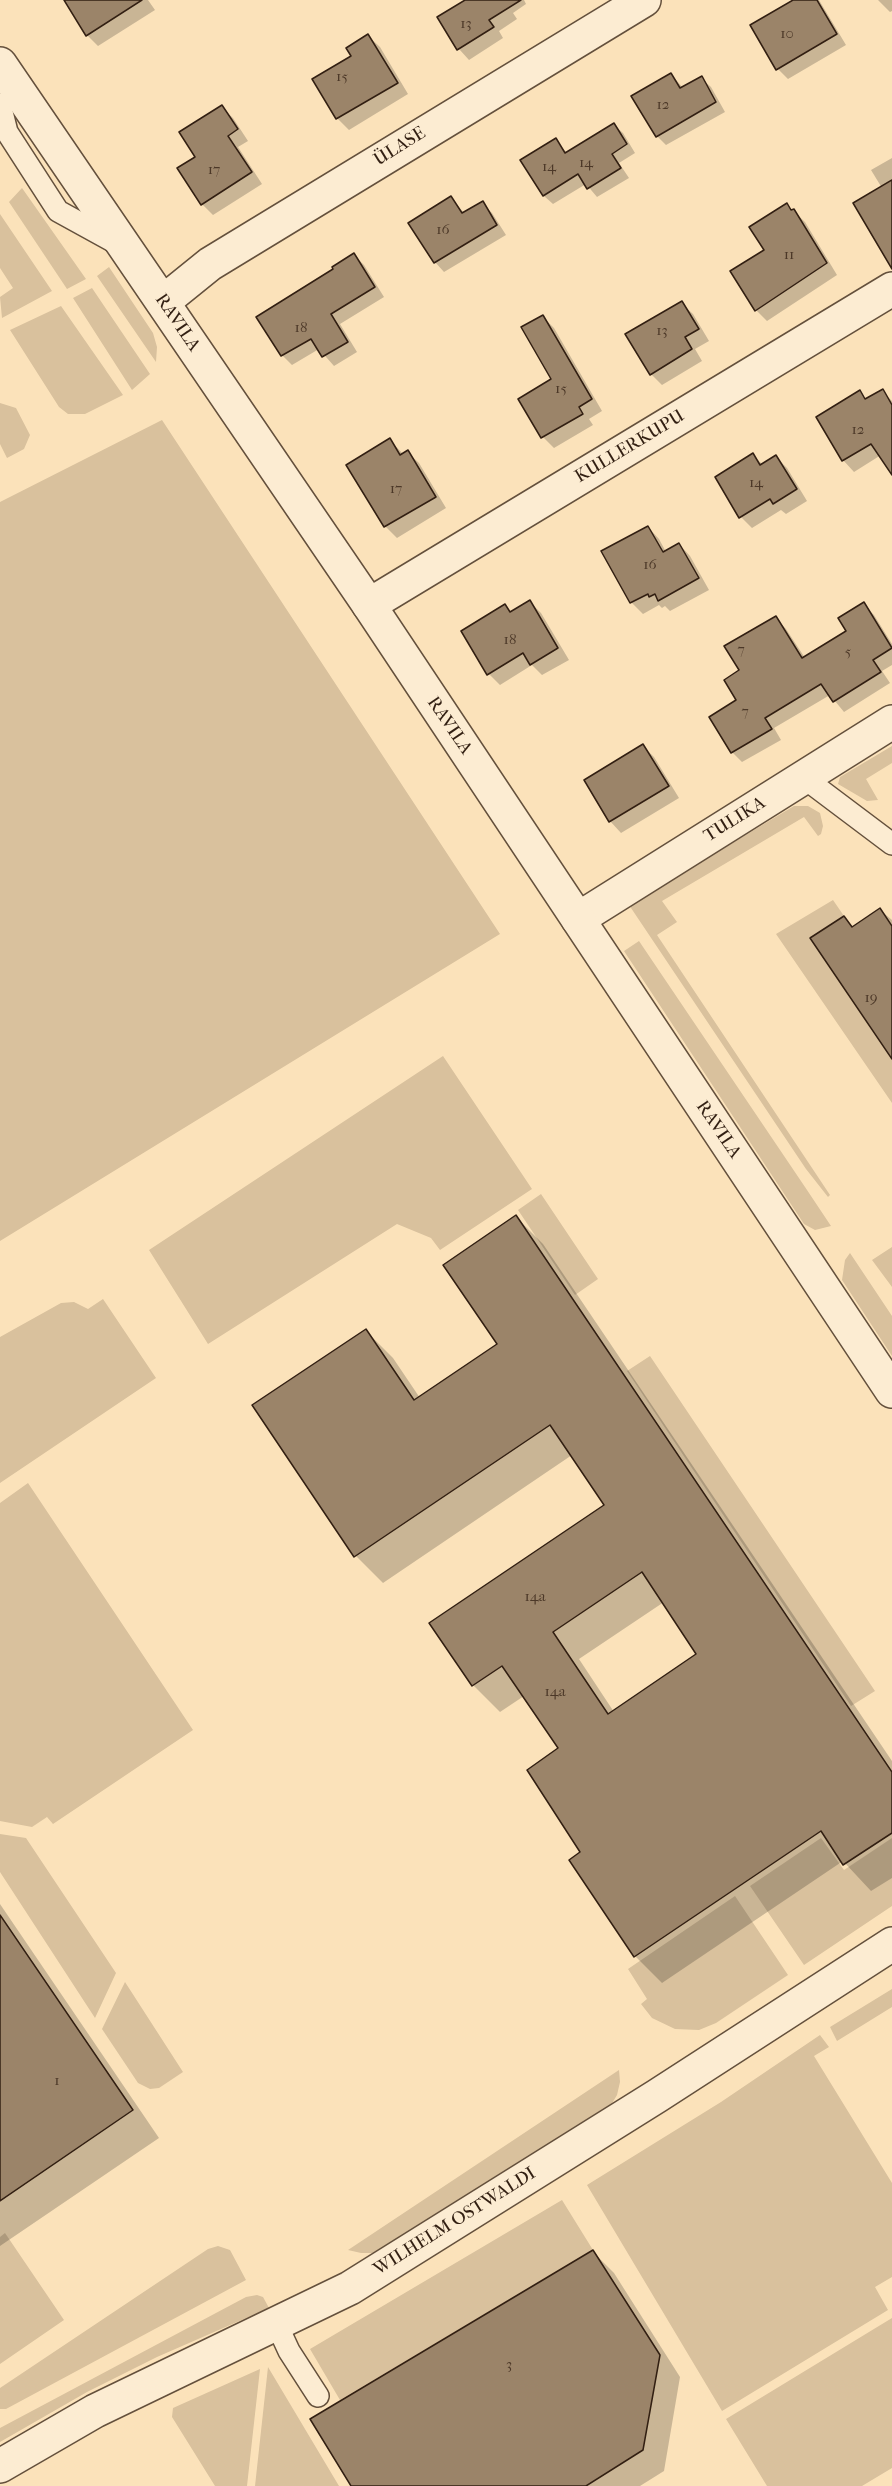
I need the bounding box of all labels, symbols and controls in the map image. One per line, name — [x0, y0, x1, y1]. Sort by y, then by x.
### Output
house number: 13 — [460, 15, 472, 33]
house number: 10 — [780, 25, 794, 43]
house number: 15 — [336, 68, 348, 86]
house number: 12 — [656, 96, 670, 114]
street label: ÜLASE — [370, 123, 430, 171]
house number: 14 — [579, 154, 593, 172]
house number: 14 — [542, 158, 556, 176]
house number: 17 — [208, 161, 220, 179]
house number: 16 — [436, 221, 450, 239]
house number: 11 — [784, 246, 794, 264]
street label: RAVILA — [150, 290, 204, 356]
house number: 18 — [295, 319, 307, 337]
house number: 13 — [656, 322, 668, 340]
house number: 15 — [555, 380, 567, 398]
street label: KULLERKUPU — [571, 406, 689, 488]
house number: 12 — [851, 421, 865, 439]
house number: 14 — [749, 474, 763, 492]
house number: 17 — [390, 480, 402, 498]
house number: 16 — [643, 556, 657, 574]
house number: 18 — [504, 631, 516, 649]
house number: 7 — [737, 641, 745, 659]
house number: 5 — [845, 643, 851, 661]
street label: RAVILA — [422, 693, 476, 759]
house number: 7 — [741, 703, 749, 721]
street label: TULIKA — [700, 793, 770, 847]
house number: 19 — [864, 989, 878, 1007]
street label: RAVILA — [691, 1097, 745, 1163]
house number: 14a — [524, 1588, 546, 1606]
house number: 14a — [544, 1683, 566, 1701]
house number: 1 — [54, 2072, 60, 2090]
street label: WILHELM OSTWALDI — [370, 2163, 540, 2281]
house number: 3 — [506, 2356, 512, 2374]

